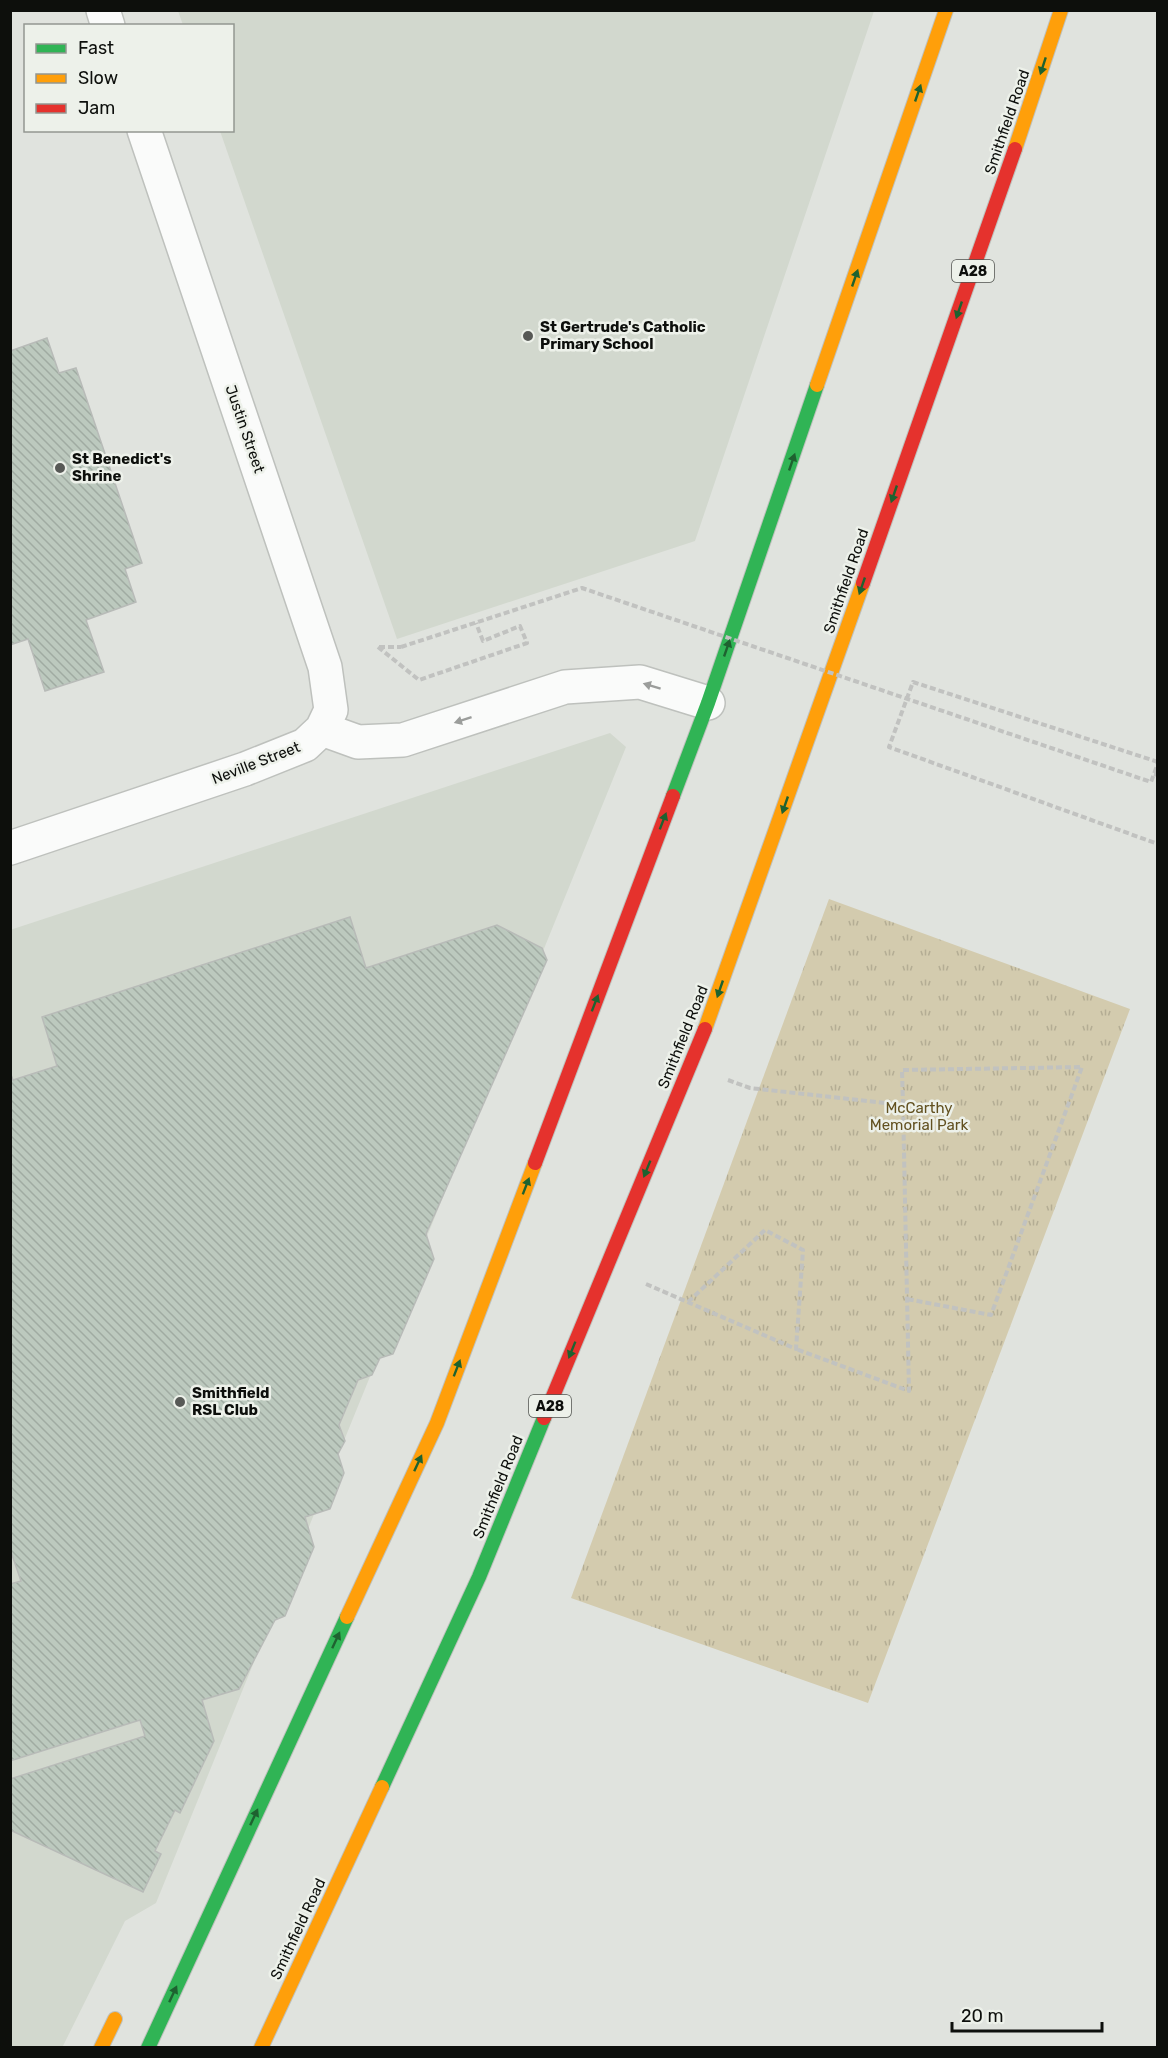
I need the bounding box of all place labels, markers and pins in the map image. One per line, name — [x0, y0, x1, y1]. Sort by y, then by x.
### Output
place label: St Gertrude's Catholic Primary School — [540, 318, 706, 353]
marker: St Gertrude's Catholic Primary School — [521, 329, 535, 343]
place label: St Benedict's Shrine — [72, 450, 171, 485]
marker: St Benedict's Shrine — [53, 461, 67, 475]
place label: Smithfield RSL Club — [192, 1384, 269, 1419]
marker: Smithfield RSL Club — [173, 1395, 187, 1409]

